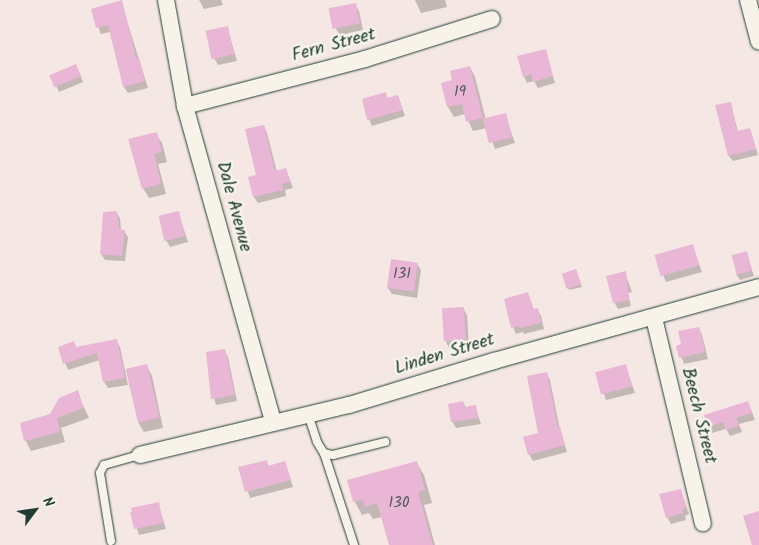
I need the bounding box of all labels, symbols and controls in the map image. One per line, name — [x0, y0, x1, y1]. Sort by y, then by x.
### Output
street label: Fern Street — [290, 24, 378, 68]
house number: 19 — [454, 84, 466, 102]
street label: Dale Avenue — [211, 159, 255, 255]
house number: 131 — [393, 266, 411, 284]
street label: Linden Street — [392, 330, 498, 380]
street label: Beech Street — [676, 366, 720, 466]
north arrow — [10, 485, 60, 535]
text: N — [36, 493, 60, 512]
house number: 130 — [389, 495, 409, 513]

